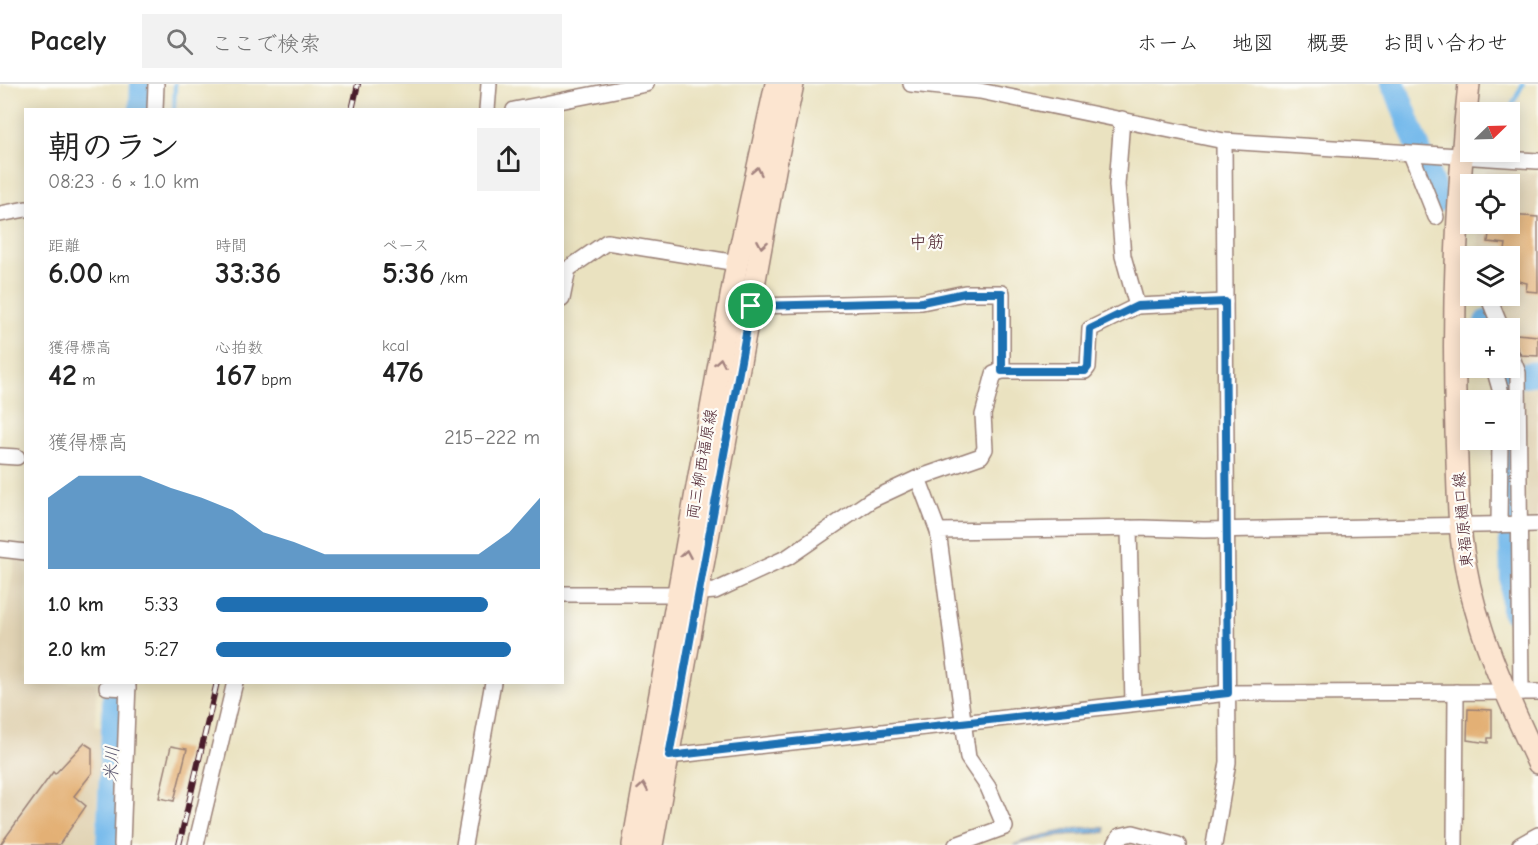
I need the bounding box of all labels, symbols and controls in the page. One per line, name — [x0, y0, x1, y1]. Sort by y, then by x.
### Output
search box — [142, 14, 562, 68]
text: Pacely — [30, 25, 106, 57]
icon: search — [163, 25, 196, 58]
text: ここで検索 — [211, 31, 321, 57]
text: ホーム — [1137, 31, 1199, 55]
text: 地図 — [1232, 31, 1274, 55]
text: 概要 — [1307, 31, 1349, 55]
text: お問い合わせ — [1382, 31, 1508, 55]
north arrow — [1460, 102, 1520, 162]
map controls — [1460, 102, 1520, 450]
text: 朝のラン — [48, 128, 180, 166]
button: share — [477, 128, 540, 191]
one-way arrow — [750, 166, 763, 176]
text: 08:23 · 6 × 1.0 km — [48, 170, 199, 193]
button: locate — [1460, 174, 1520, 234]
district label: 中筋 — [909, 232, 945, 253]
text: 距離 — [48, 237, 80, 255]
text: 時間 — [215, 237, 247, 255]
text: ペース — [382, 237, 429, 255]
one-way arrow — [756, 239, 769, 249]
button: layers — [1460, 246, 1520, 306]
text: 6.00 — [48, 256, 103, 291]
text: 33:36 — [215, 256, 281, 291]
text: 5:36 — [382, 256, 435, 291]
text: km — [103, 269, 130, 287]
text: /km — [435, 269, 468, 287]
pin — [725, 280, 776, 331]
icon: arrive — [734, 289, 767, 322]
button: + — [1460, 318, 1520, 378]
text: kcal — [382, 337, 409, 355]
text: 獲得標高 — [48, 339, 112, 357]
text: 心拍数 — [215, 339, 263, 357]
text: 476 — [382, 355, 424, 390]
text: 42 — [48, 358, 77, 393]
text: 167 — [215, 358, 256, 393]
one-way arrow — [713, 358, 726, 368]
text: m — [77, 371, 96, 389]
text: bpm — [256, 371, 292, 389]
button: − — [1460, 390, 1520, 450]
street label: 両三柳西福原線 — [683, 407, 721, 521]
text: 215–222 m — [444, 426, 540, 449]
text: 獲得標高 — [48, 431, 128, 454]
street label: 東福原樋口線 — [1450, 471, 1476, 569]
one-way arrow — [679, 550, 692, 560]
text: 1.0 km — [48, 593, 104, 616]
text: 5:33 — [144, 593, 179, 616]
text: 2.0 km — [48, 638, 106, 661]
text: 5:27 — [144, 638, 178, 661]
water label: 米川 — [101, 745, 123, 783]
one-way arrow — [636, 783, 649, 793]

